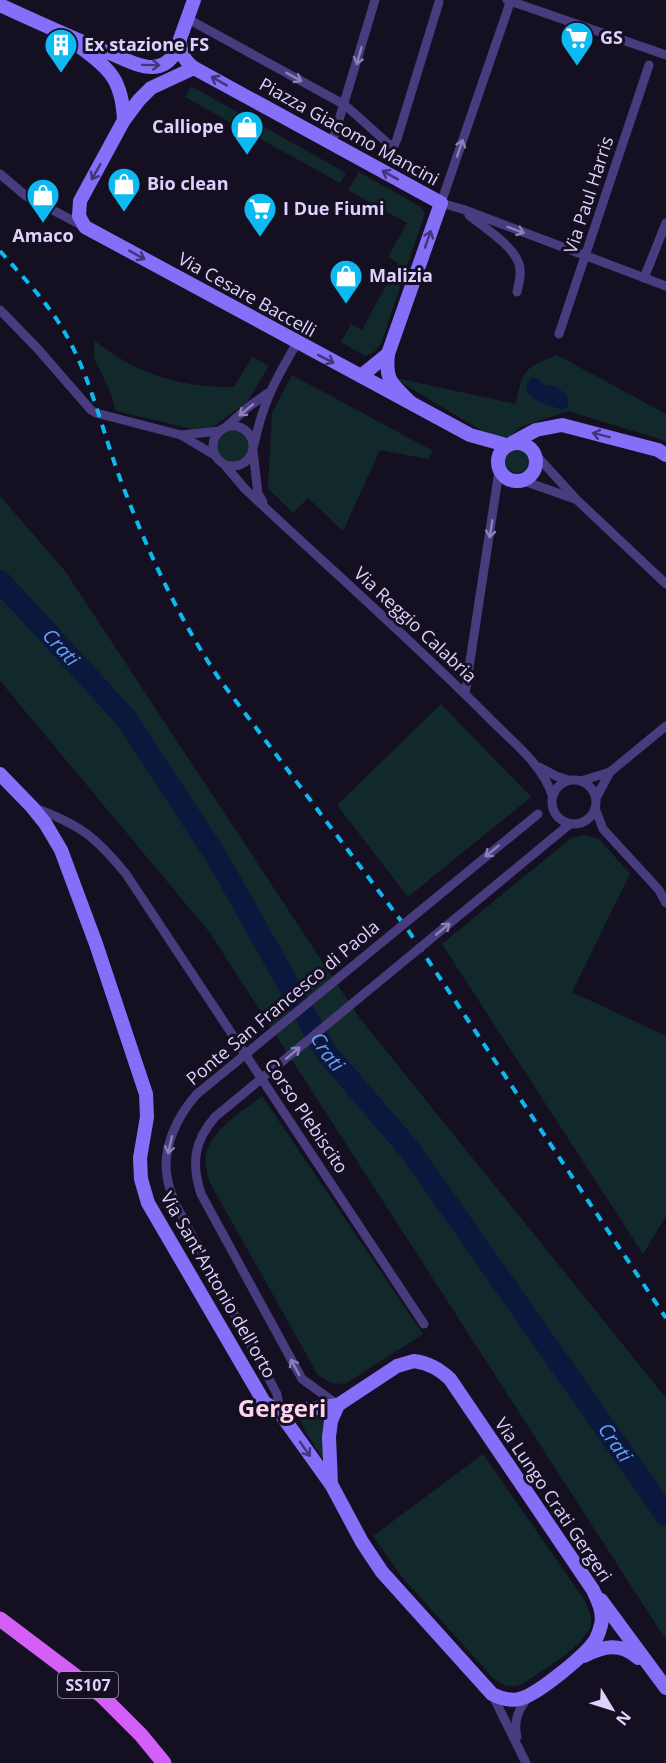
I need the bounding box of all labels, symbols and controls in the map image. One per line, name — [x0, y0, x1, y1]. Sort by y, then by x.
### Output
supermarket icon: GS — [559, 20, 595, 67]
place label: GS — [600, 25, 623, 49]
building icon: Ex stazione FS — [43, 27, 79, 74]
place label: Ex stazione FS — [84, 32, 209, 56]
one-way arrow — [353, 46, 364, 65]
one-way arrow — [141, 59, 160, 71]
street label: Piazza Giacomo Mancini — [255, 72, 444, 191]
one-way arrow — [285, 72, 303, 83]
one-way arrow — [211, 75, 228, 87]
shop icon: Calliope — [229, 109, 265, 156]
place label: Calliope — [152, 114, 224, 138]
street label: Via Paul Harris — [558, 133, 618, 256]
one-way arrow — [455, 139, 466, 158]
one-way arrow — [90, 162, 101, 180]
shop icon: Bio clean — [106, 166, 142, 213]
one-way arrow — [382, 169, 399, 181]
place label: Bio clean — [147, 171, 229, 195]
shop icon: Amaco — [25, 177, 61, 224]
supermarket icon: I Due Fiumi — [242, 191, 278, 238]
place label: I Due Fiumi — [283, 196, 384, 220]
place label: Amaco — [12, 223, 74, 247]
one-way arrow — [506, 225, 525, 236]
one-way arrow — [423, 230, 434, 249]
street label: Via Cesare Baccelli — [174, 246, 321, 342]
one-way arrow — [128, 249, 145, 261]
shop icon: Malizia — [328, 258, 364, 305]
place label: Malizia — [369, 263, 433, 287]
one-way arrow — [317, 353, 335, 365]
one-way arrow — [238, 403, 254, 416]
one-way arrow — [592, 429, 611, 440]
one-way arrow — [485, 518, 496, 538]
street label: Via Reggio Calabria — [349, 561, 482, 687]
water label: Crati — [37, 622, 86, 672]
one-way arrow — [484, 845, 500, 858]
street label: Ponte San Francesco di Paola — [181, 914, 384, 1090]
one-way arrow — [435, 922, 451, 935]
water label: Crati — [304, 1027, 351, 1078]
one-way arrow — [285, 1046, 301, 1059]
street label: Corso Plebiscito — [260, 1053, 354, 1178]
one-way arrow — [164, 1134, 175, 1154]
street label: Via Sant'Antonio dell'orto — [156, 1187, 282, 1382]
one-way arrow — [289, 1358, 300, 1376]
district label: Gergeri — [238, 1391, 326, 1424]
street label: Via Lungo Crati Gergeri — [490, 1413, 618, 1586]
water label: Crati — [592, 1417, 639, 1468]
one-way arrow — [299, 1440, 311, 1456]
road number: SS107 — [58, 1672, 118, 1698]
north arrow — [582, 1679, 642, 1739]
text: N — [611, 1706, 636, 1730]

